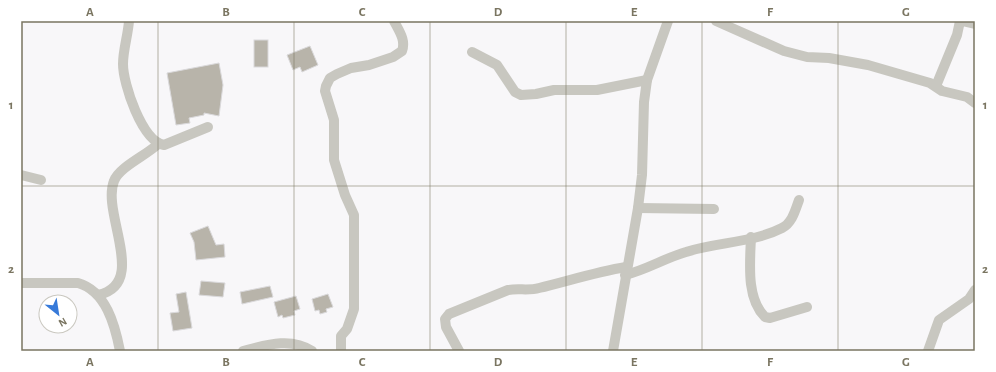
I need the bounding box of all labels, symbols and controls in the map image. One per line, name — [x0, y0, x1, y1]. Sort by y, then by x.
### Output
text: A — [86, 6, 94, 19]
text: B — [222, 6, 230, 19]
text: C — [359, 6, 366, 19]
text: D — [494, 6, 503, 19]
text: E — [631, 6, 638, 19]
text: F — [767, 6, 774, 19]
text: G — [902, 6, 910, 19]
text: 1 — [9, 99, 13, 112]
text: 1 — [983, 99, 987, 112]
text: 2 — [8, 263, 14, 276]
text: 2 — [982, 263, 988, 276]
north arrow — [38, 294, 78, 334]
text: N — [57, 316, 69, 329]
text: A — [86, 356, 94, 369]
text: B — [222, 356, 230, 369]
text: C — [359, 356, 366, 369]
text: D — [494, 356, 503, 369]
text: E — [631, 356, 638, 369]
text: F — [767, 356, 774, 369]
text: G — [902, 356, 910, 369]

